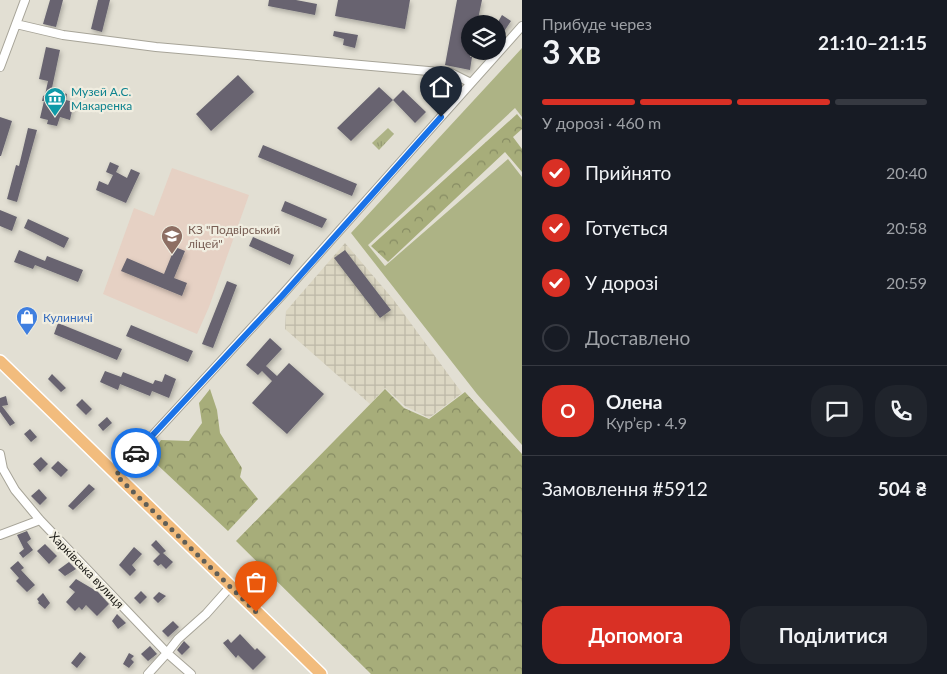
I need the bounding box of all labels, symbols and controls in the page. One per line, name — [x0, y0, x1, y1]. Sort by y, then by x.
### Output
text: Прибуде через — [542, 14, 652, 33]
map controls — [461, 15, 506, 60]
button: layers — [461, 15, 506, 60]
text: 21:10–21:15 — [818, 31, 927, 54]
text: 3 хв — [542, 32, 601, 71]
pin — [420, 66, 462, 117]
icon: home — [427, 73, 455, 101]
place label: Музей А.С. Макаренка — [71, 84, 132, 113]
museum icon: Музей А.С. Макаренка — [43, 86, 67, 117]
text: У дорозі · 460 m — [542, 113, 661, 132]
icon: check — [542, 159, 570, 187]
text: Прийнято — [585, 161, 671, 184]
text: 20:40 — [886, 163, 927, 182]
icon: check — [542, 214, 570, 242]
text: Готується — [585, 216, 668, 239]
text: 20:58 — [886, 218, 927, 237]
place label: КЗ "Подвірський ліцей" — [188, 222, 280, 251]
school or university icon: КЗ "Подвірський ліцей" — [160, 224, 184, 255]
icon: check — [542, 269, 570, 297]
text: У дорозі — [585, 271, 658, 294]
text: 20:59 — [886, 273, 927, 292]
shop icon: Кулиничі — [15, 305, 39, 336]
place label: Кулиничі — [43, 310, 93, 325]
text: Доставлено — [585, 326, 690, 349]
button: chat — [811, 385, 863, 437]
button: phone — [875, 385, 927, 437]
text: Олена — [606, 390, 662, 413]
text: О — [560, 399, 576, 422]
text: Кур’єр · 4.9 — [606, 413, 687, 432]
courier — [111, 428, 161, 478]
icon: car — [122, 439, 150, 467]
text: Замовлення #5912 — [542, 477, 708, 500]
text: 504 ₴ — [878, 477, 927, 500]
street label: Харківська вулиця — [47, 529, 127, 611]
pin — [235, 561, 277, 612]
icon: bag — [242, 568, 270, 596]
button: Допомога — [542, 606, 730, 664]
button: Поділитися — [740, 606, 927, 664]

